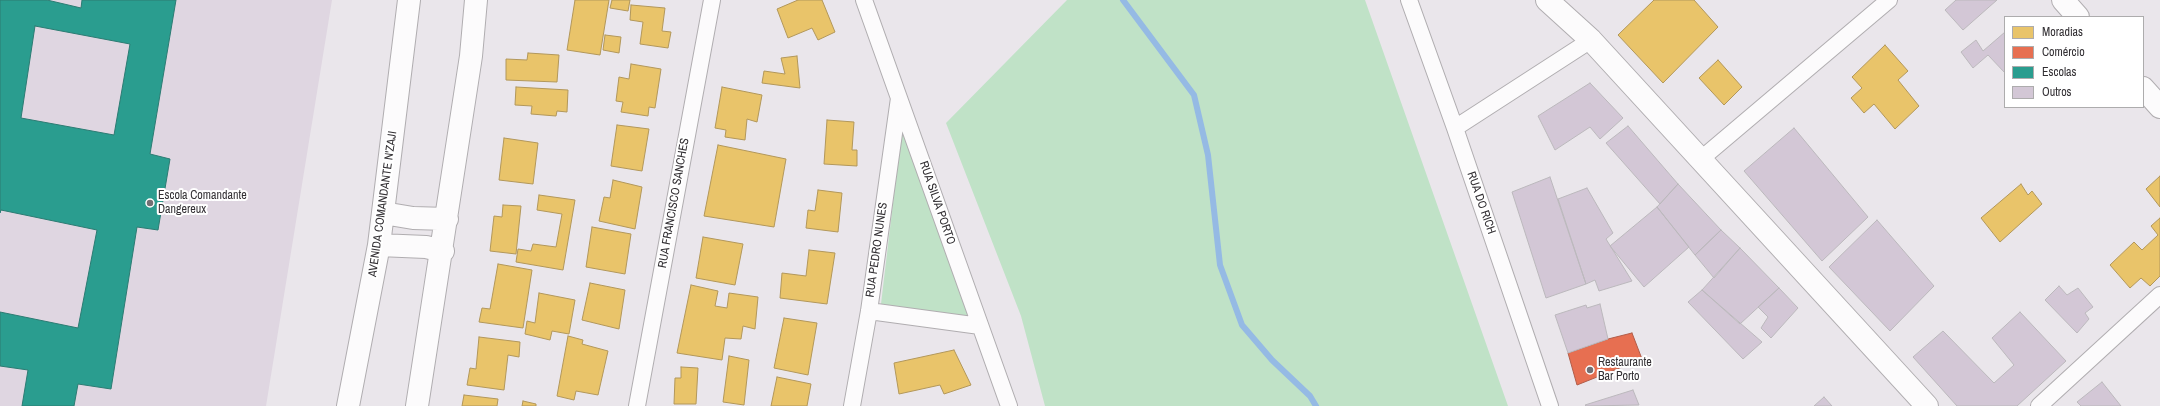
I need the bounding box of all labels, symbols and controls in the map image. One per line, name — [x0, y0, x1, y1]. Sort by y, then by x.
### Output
legend — [2004, 16, 2144, 108]
text: Moradias — [2042, 24, 2083, 40]
text: Comércio — [2042, 44, 2085, 60]
text: Escolas — [2042, 64, 2076, 80]
text: Outros — [2042, 84, 2072, 100]
street label: AVENIDA COMANDANTE N'ZAJI — [366, 130, 400, 278]
street label: RUA FRANCISCO SANCHES — [655, 137, 693, 269]
street label: RUA SILVA PORTO — [916, 159, 958, 247]
street label: RUA DO RICH — [1464, 170, 1498, 236]
place label: Escola Comandante Dangereux — [158, 189, 247, 217]
marker: Escola Comandante Dangereux — [145, 198, 155, 208]
street label: RUA PEDRO NUNES — [863, 202, 891, 298]
place label: Restaurante Bar Porto — [1598, 356, 1652, 384]
marker: Restaurante Bar Porto — [1585, 365, 1595, 375]

